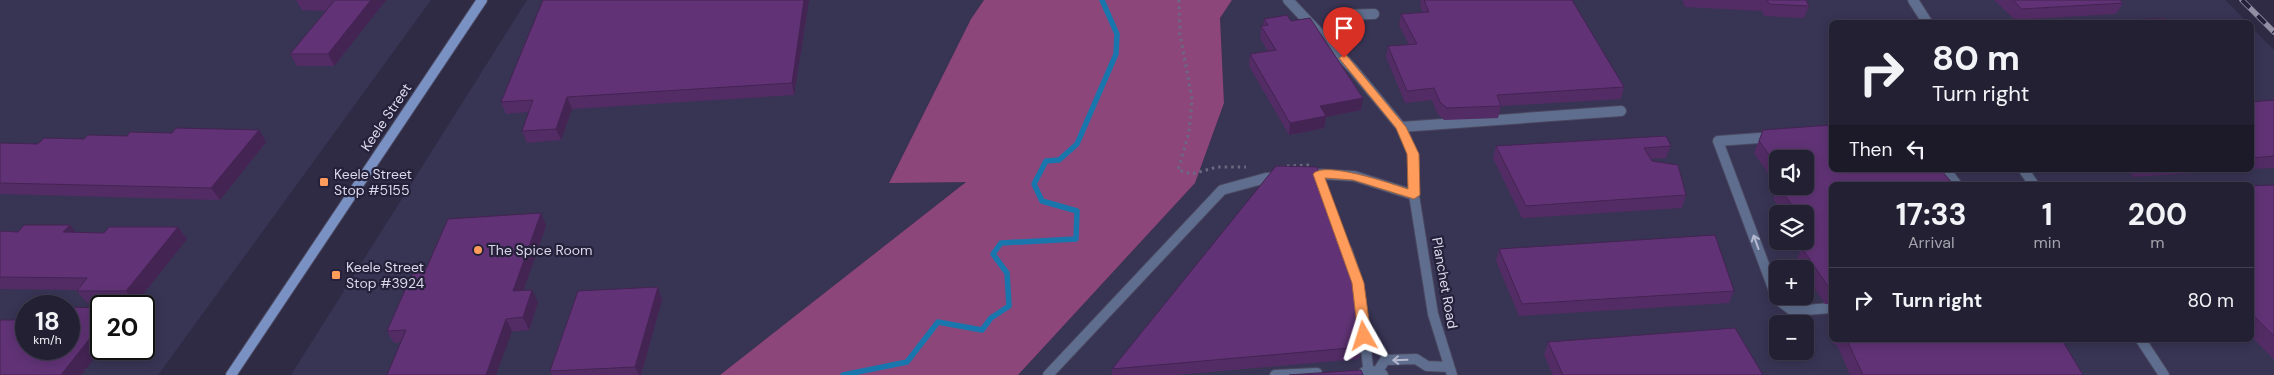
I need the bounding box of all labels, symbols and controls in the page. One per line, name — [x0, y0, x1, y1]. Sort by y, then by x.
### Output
pin — [1323, 7, 1365, 58]
icon: arrive — [1330, 14, 1358, 42]
text: 80 m — [1932, 35, 2020, 81]
icon: right — [1849, 40, 1914, 105]
text: Turn right — [1932, 79, 2029, 108]
street label: Keele Street — [357, 80, 415, 154]
icon: left — [1902, 135, 1930, 163]
text: Then — [1849, 137, 1892, 162]
map controls — [1769, 150, 1814, 360]
button: sound — [1769, 150, 1814, 195]
place label: Keele Street Stop #5155 — [334, 165, 412, 199]
marker: Keele Street Stop #5155 — [318, 176, 330, 188]
text: 17:33 — [1896, 195, 1967, 234]
text: 1 — [2042, 195, 2053, 234]
text: 200 — [2128, 195, 2187, 234]
button: layers — [1769, 205, 1814, 250]
text: Arrival — [1908, 232, 1955, 253]
text: min — [2034, 232, 2061, 253]
text: m — [2150, 232, 2165, 253]
one-way arrow — [1751, 235, 1760, 251]
street label: Planchet Road — [1428, 236, 1462, 330]
place label: The Spice Room — [488, 241, 592, 259]
marker: The Spice Room — [472, 244, 484, 256]
place label: Keele Street Stop #3924 — [346, 258, 425, 292]
button: + — [1769, 260, 1814, 305]
marker: Keele Street Stop #3924 — [330, 269, 342, 281]
icon: right — [1849, 286, 1877, 314]
text: Turn right — [1892, 288, 1982, 313]
text: 80 m — [2187, 288, 2234, 313]
speed limit sign: 20 — [90, 295, 155, 360]
text: 18 — [35, 305, 60, 338]
position arrow — [1337, 309, 1389, 361]
button: − — [1769, 315, 1814, 360]
text: km/h — [33, 332, 62, 348]
one-way arrow — [1393, 355, 1409, 365]

